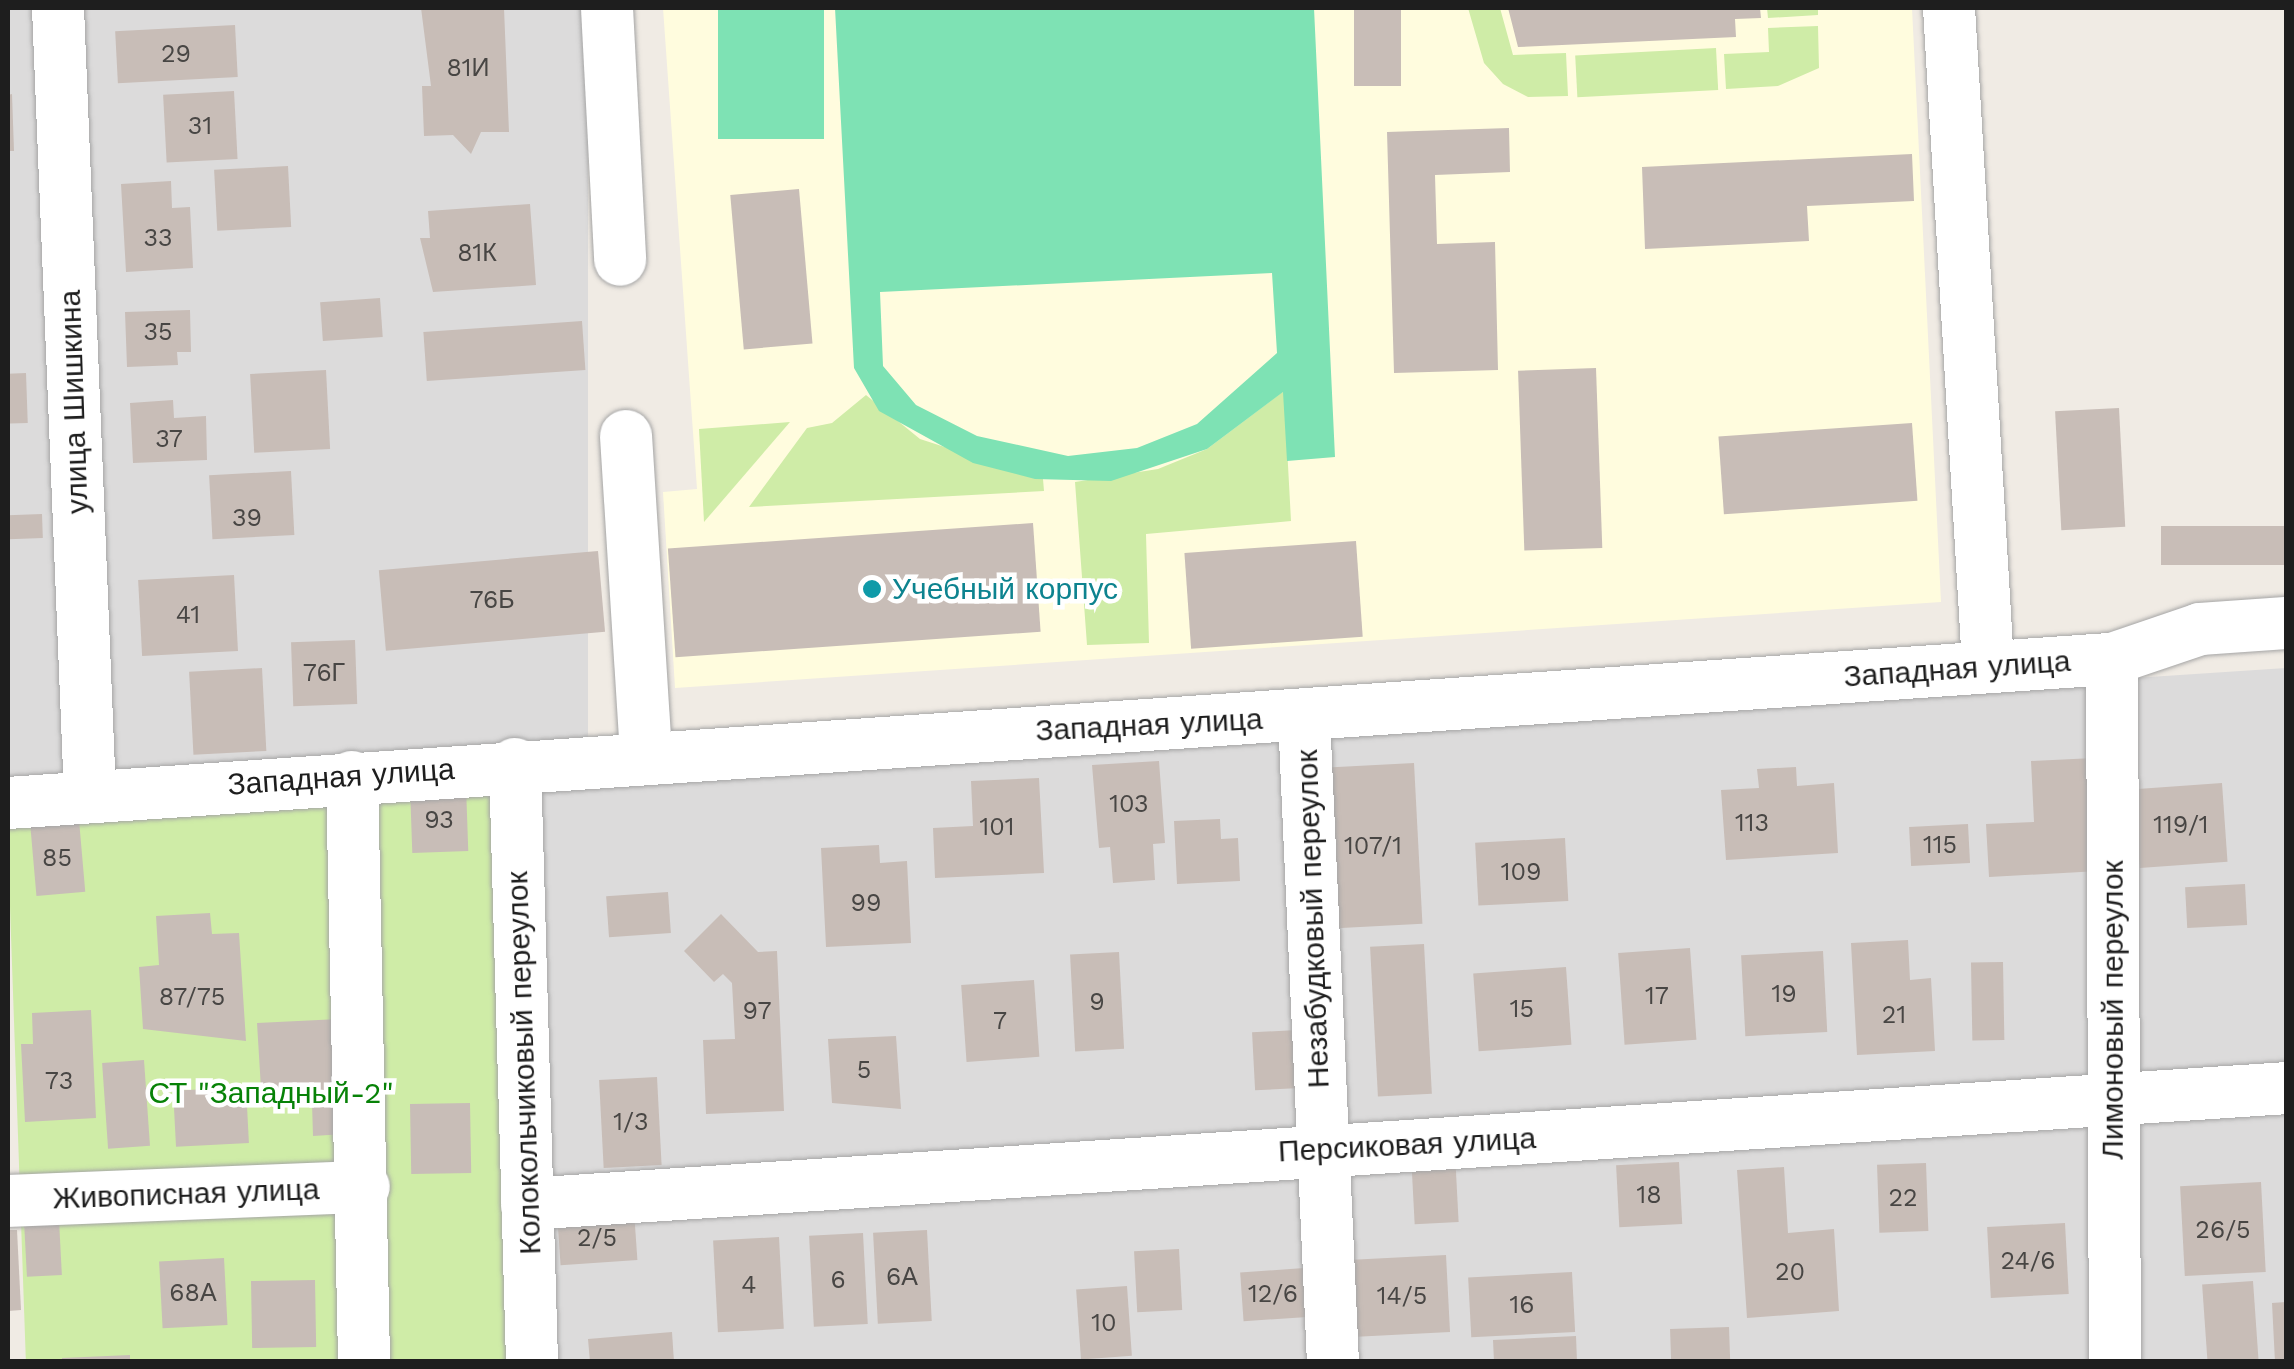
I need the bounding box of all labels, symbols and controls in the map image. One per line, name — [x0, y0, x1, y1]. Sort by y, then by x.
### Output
house number: 29 — [161, 39, 191, 69]
house number: 81И — [446, 53, 490, 83]
house number: 31 — [188, 111, 212, 141]
house number: 33 — [143, 223, 173, 253]
house number: 81К — [457, 238, 497, 268]
street label: улица Шишкина — [52, 289, 96, 515]
house number: 35 — [143, 317, 173, 347]
house number: 37 — [155, 424, 183, 454]
house number: 39 — [232, 503, 262, 533]
place label: Учебный корпус — [892, 571, 1118, 607]
marker: Учебный корпус — [861, 578, 883, 600]
house number: 76Б — [469, 585, 515, 615]
house number: 41 — [176, 600, 200, 630]
street label: Западная улица — [1842, 643, 2072, 695]
house number: 76Г — [303, 658, 345, 688]
street label: Западная улица — [1034, 701, 1264, 749]
street label: Незабудковый переулок — [1289, 749, 1337, 1089]
street label: Западная улица — [226, 751, 456, 803]
house number: 103 — [1109, 789, 1149, 819]
house number: 93 — [424, 805, 454, 835]
house number: 113 — [1735, 808, 1769, 838]
house number: 119/1 — [2153, 810, 2209, 840]
house number: 101 — [979, 812, 1015, 842]
house number: 115 — [1923, 830, 1957, 860]
house number: 107/1 — [1344, 831, 1402, 861]
house number: 85 — [42, 843, 72, 873]
house number: 109 — [1501, 857, 1541, 887]
street label: Лимоновый переулок — [2095, 860, 2131, 1160]
street label: Колокольчиковый переулок — [499, 871, 549, 1255]
house number: 99 — [851, 888, 881, 918]
house number: 19 — [1771, 979, 1797, 1009]
house number: 17 — [1645, 981, 1669, 1011]
house number: 87/75 — [159, 982, 225, 1012]
house number: 9 — [1089, 987, 1105, 1017]
house number: 15 — [1510, 994, 1534, 1024]
house number: 97 — [743, 996, 771, 1026]
house number: 21 — [1882, 1000, 1906, 1030]
house number: 7 — [993, 1006, 1007, 1036]
house number: 5 — [857, 1055, 871, 1085]
house number: 73 — [45, 1066, 73, 1096]
park label: СТ "Западный-2" — [148, 1075, 394, 1111]
house number: 1/3 — [613, 1107, 649, 1137]
street label: Персиковая улица — [1277, 1120, 1537, 1170]
street label: Живописная улица — [52, 1171, 320, 1217]
house number: 18 — [1636, 1180, 1662, 1210]
house number: 22 — [1888, 1183, 1918, 1213]
house number: 26/5 — [2195, 1215, 2251, 1245]
house number: 2/5 — [577, 1223, 617, 1253]
house number: 24/6 — [2001, 1246, 2055, 1276]
house number: 20 — [1775, 1257, 1805, 1287]
house number: 6А — [886, 1262, 918, 1292]
house number: 6 — [830, 1265, 846, 1295]
house number: 4 — [741, 1270, 757, 1300]
house number: 68А — [169, 1278, 217, 1308]
house number: 12/6 — [1248, 1279, 1298, 1309]
house number: 14/5 — [1377, 1281, 1427, 1311]
house number: 16 — [1510, 1290, 1534, 1320]
house number: 10 — [1091, 1308, 1117, 1338]

